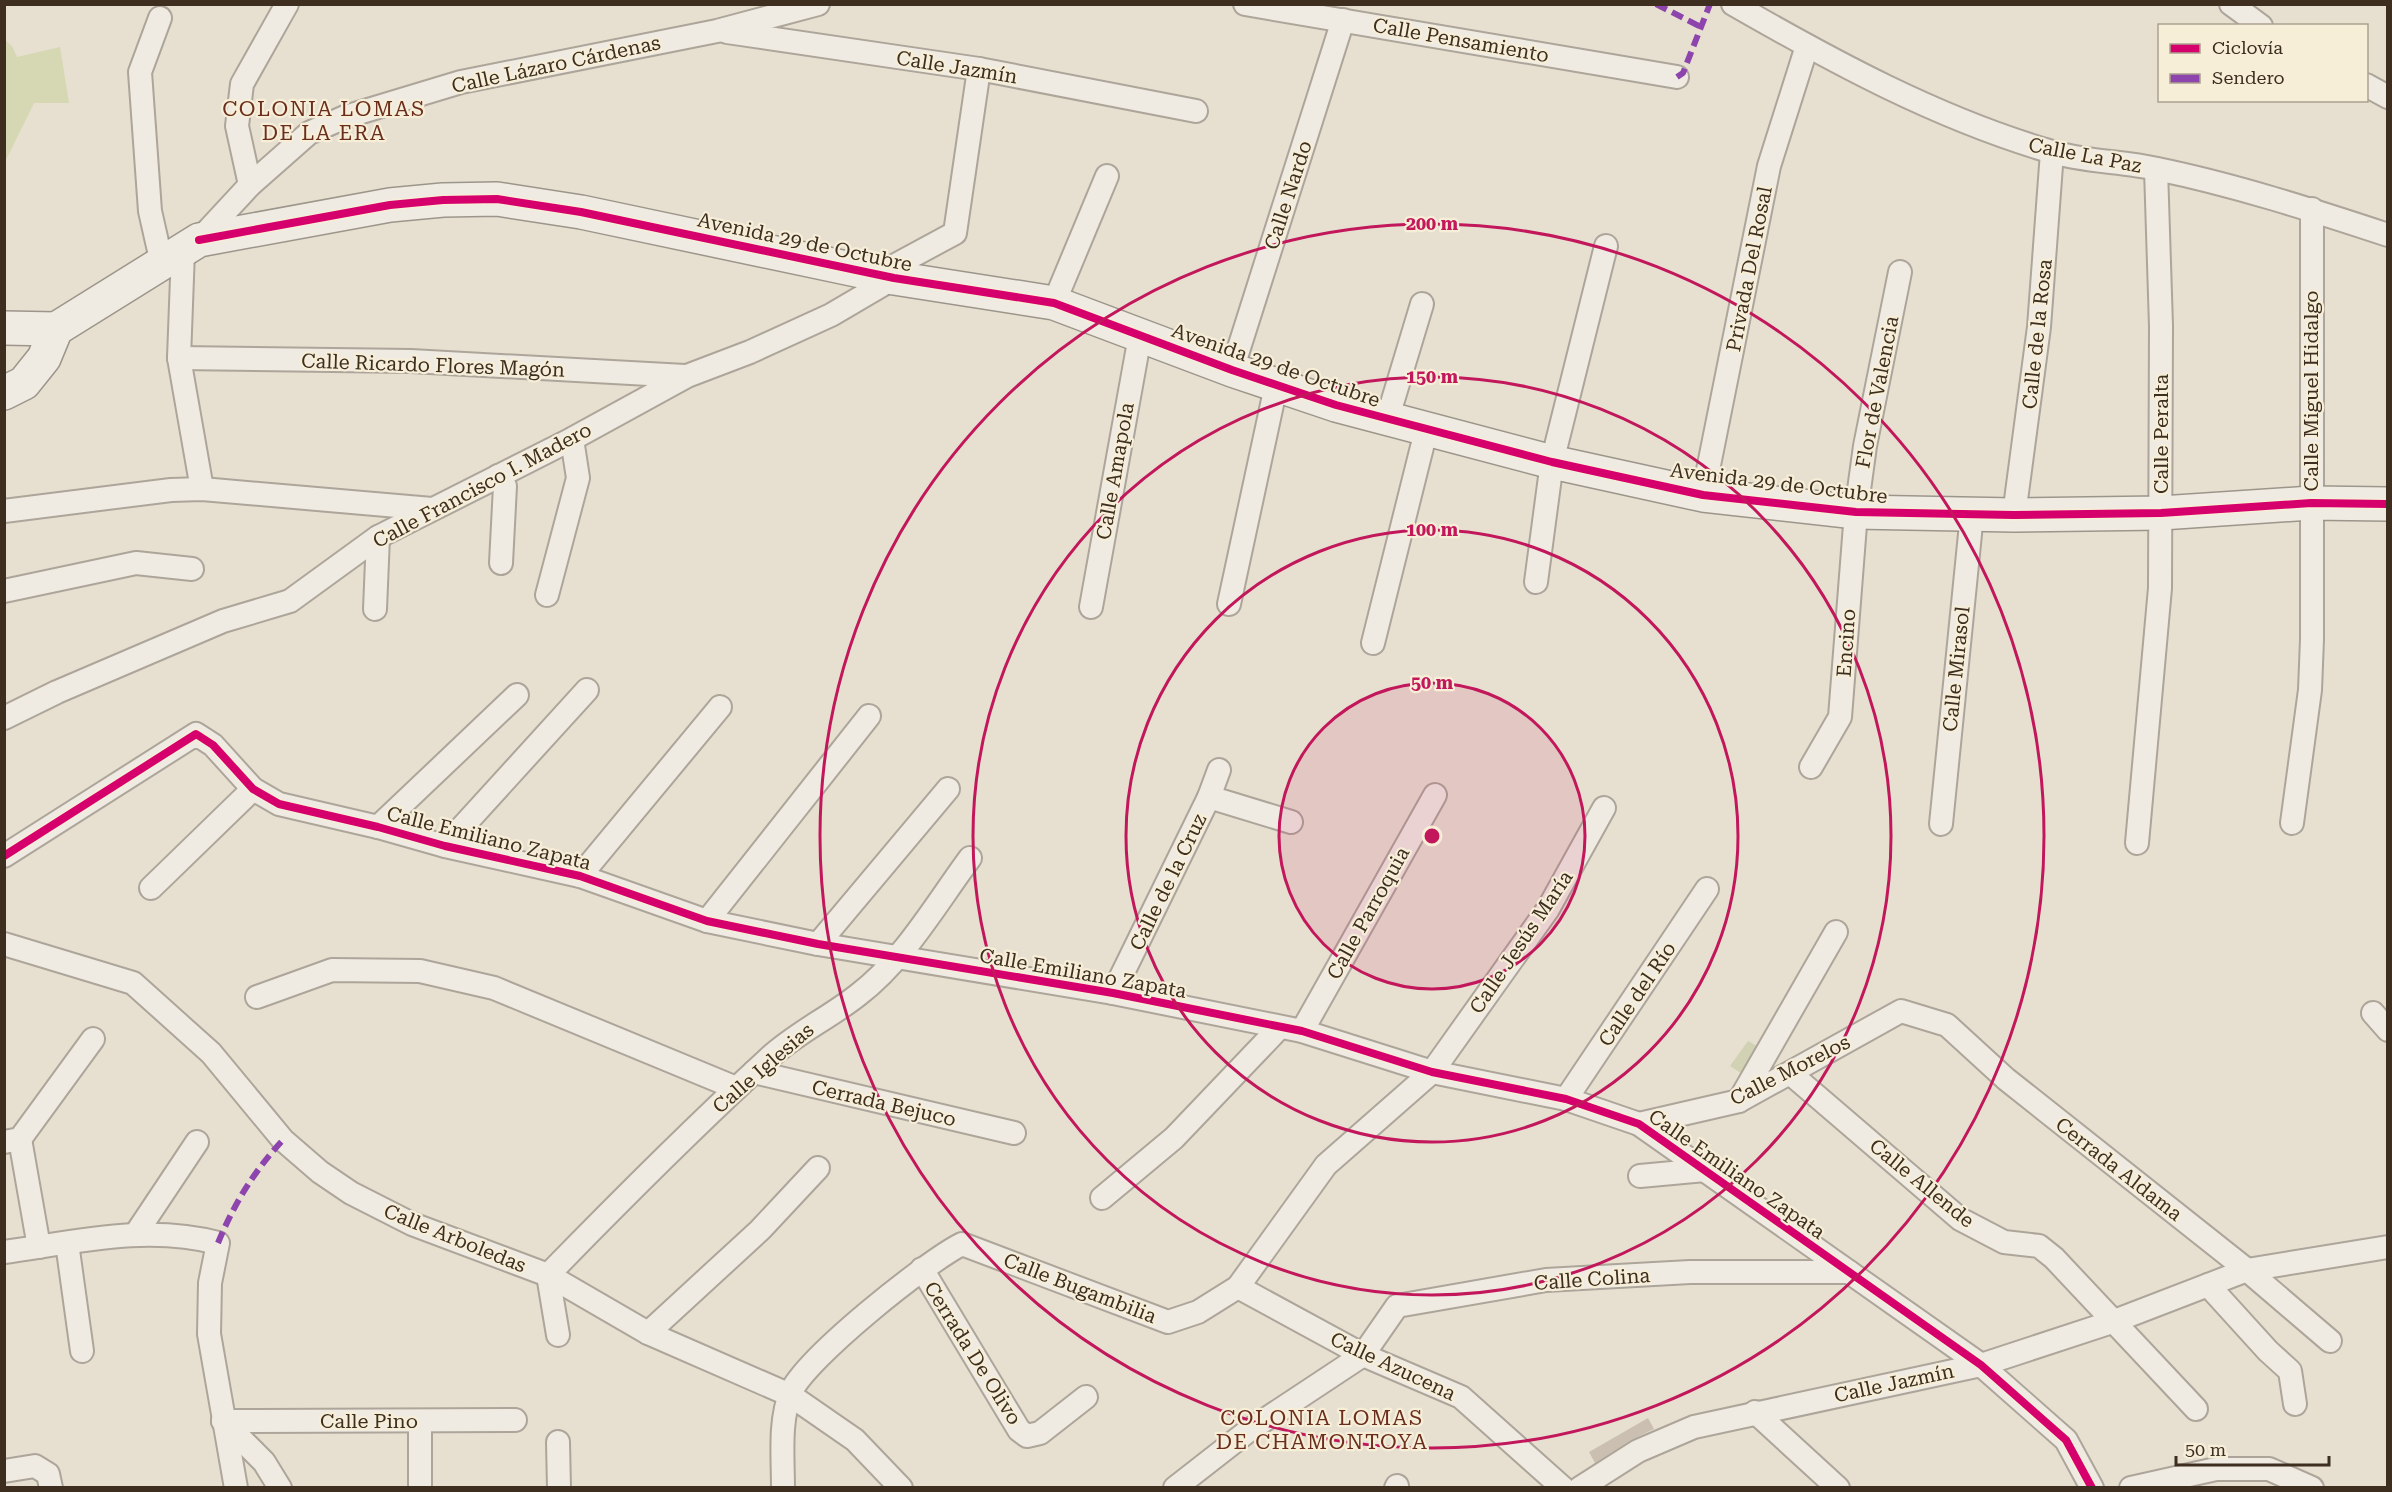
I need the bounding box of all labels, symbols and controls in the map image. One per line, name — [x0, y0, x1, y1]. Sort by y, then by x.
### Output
street label: Calle Pensamiento — [1371, 13, 1551, 67]
legend — [2158, 24, 2368, 102]
street label: Calle Lázaro Cárdenas — [449, 30, 663, 98]
text: Ciclovía — [2212, 37, 2283, 58]
street label: Calle Jazmín — [895, 46, 1019, 88]
text: Sendero — [2212, 67, 2285, 88]
district label: COLONIA LOMAS DE LA ERA — [222, 97, 426, 145]
street label: Calle La Paz — [2026, 132, 2144, 178]
street label: Calle Nardo — [1259, 137, 1317, 253]
street label: Privada Del Rosal — [1721, 184, 1777, 354]
street label: Avenida 29 de Octubre — [695, 208, 915, 276]
text: 200 m — [1406, 213, 1459, 234]
street label: Calle de la Rosa — [2017, 258, 2057, 410]
street label: Calle Miguel Hidalgo — [2299, 291, 2323, 491]
street label: Flor de Valencia — [1850, 314, 1904, 470]
street label: Avenida 29 de Octubre — [1169, 318, 1383, 412]
street label: Calle Ricardo Flores Magón — [301, 348, 565, 382]
text: 150 m — [1406, 366, 1459, 387]
street label: Calle Peralta — [2149, 374, 2173, 494]
street label: Calle Amapola — [1091, 400, 1139, 542]
street label: Calle Francisco I. Madero — [369, 417, 595, 553]
street label: Avenida 29 de Octubre — [1669, 458, 1889, 508]
text: 100 m — [1406, 519, 1459, 540]
street label: Calle Mirasol — [1937, 605, 1975, 733]
street label: Encino — [1832, 608, 1860, 678]
text: 50 m — [1411, 672, 1454, 693]
street label: Calle Emiliano Zapata — [384, 801, 594, 875]
street label: Calle de la Cruz — [1125, 810, 1211, 954]
centre of rings — [1422, 826, 1442, 846]
street label: Calle Parroquia — [1322, 842, 1414, 983]
street label: Calle Jesús María — [1464, 866, 1578, 1018]
street label: Calle del Río — [1593, 937, 1681, 1051]
street label: Calle Emiliano Zapata — [978, 943, 1189, 1003]
street label: Calle Iglesias — [708, 1018, 818, 1118]
street label: Calle Morelos — [1726, 1029, 1854, 1111]
street label: Cerrada Bejuco — [809, 1075, 959, 1131]
street label: Calle Emiliano Zapata — [1644, 1104, 1830, 1244]
street label: Cerrada Aldama — [2051, 1112, 2187, 1226]
street label: Calle Allende — [1865, 1133, 1979, 1233]
street label: Calle Arboledas — [380, 1199, 530, 1277]
street label: Calle Bugambilia — [1000, 1248, 1160, 1328]
street label: Calle Colina — [1533, 1263, 1651, 1295]
street label: Cerrada De Olivo — [919, 1277, 1027, 1429]
street label: Calle Azucena — [1327, 1326, 1460, 1406]
street label: Calle Jazmín — [1832, 1359, 1956, 1407]
district label: COLONIA LOMAS DE CHAMONTOYA — [1216, 1406, 1428, 1454]
street label: Calle Pino — [320, 1409, 418, 1433]
scale bar — [2176, 1429, 2329, 1467]
text: 50 m — [2185, 1439, 2226, 1460]

